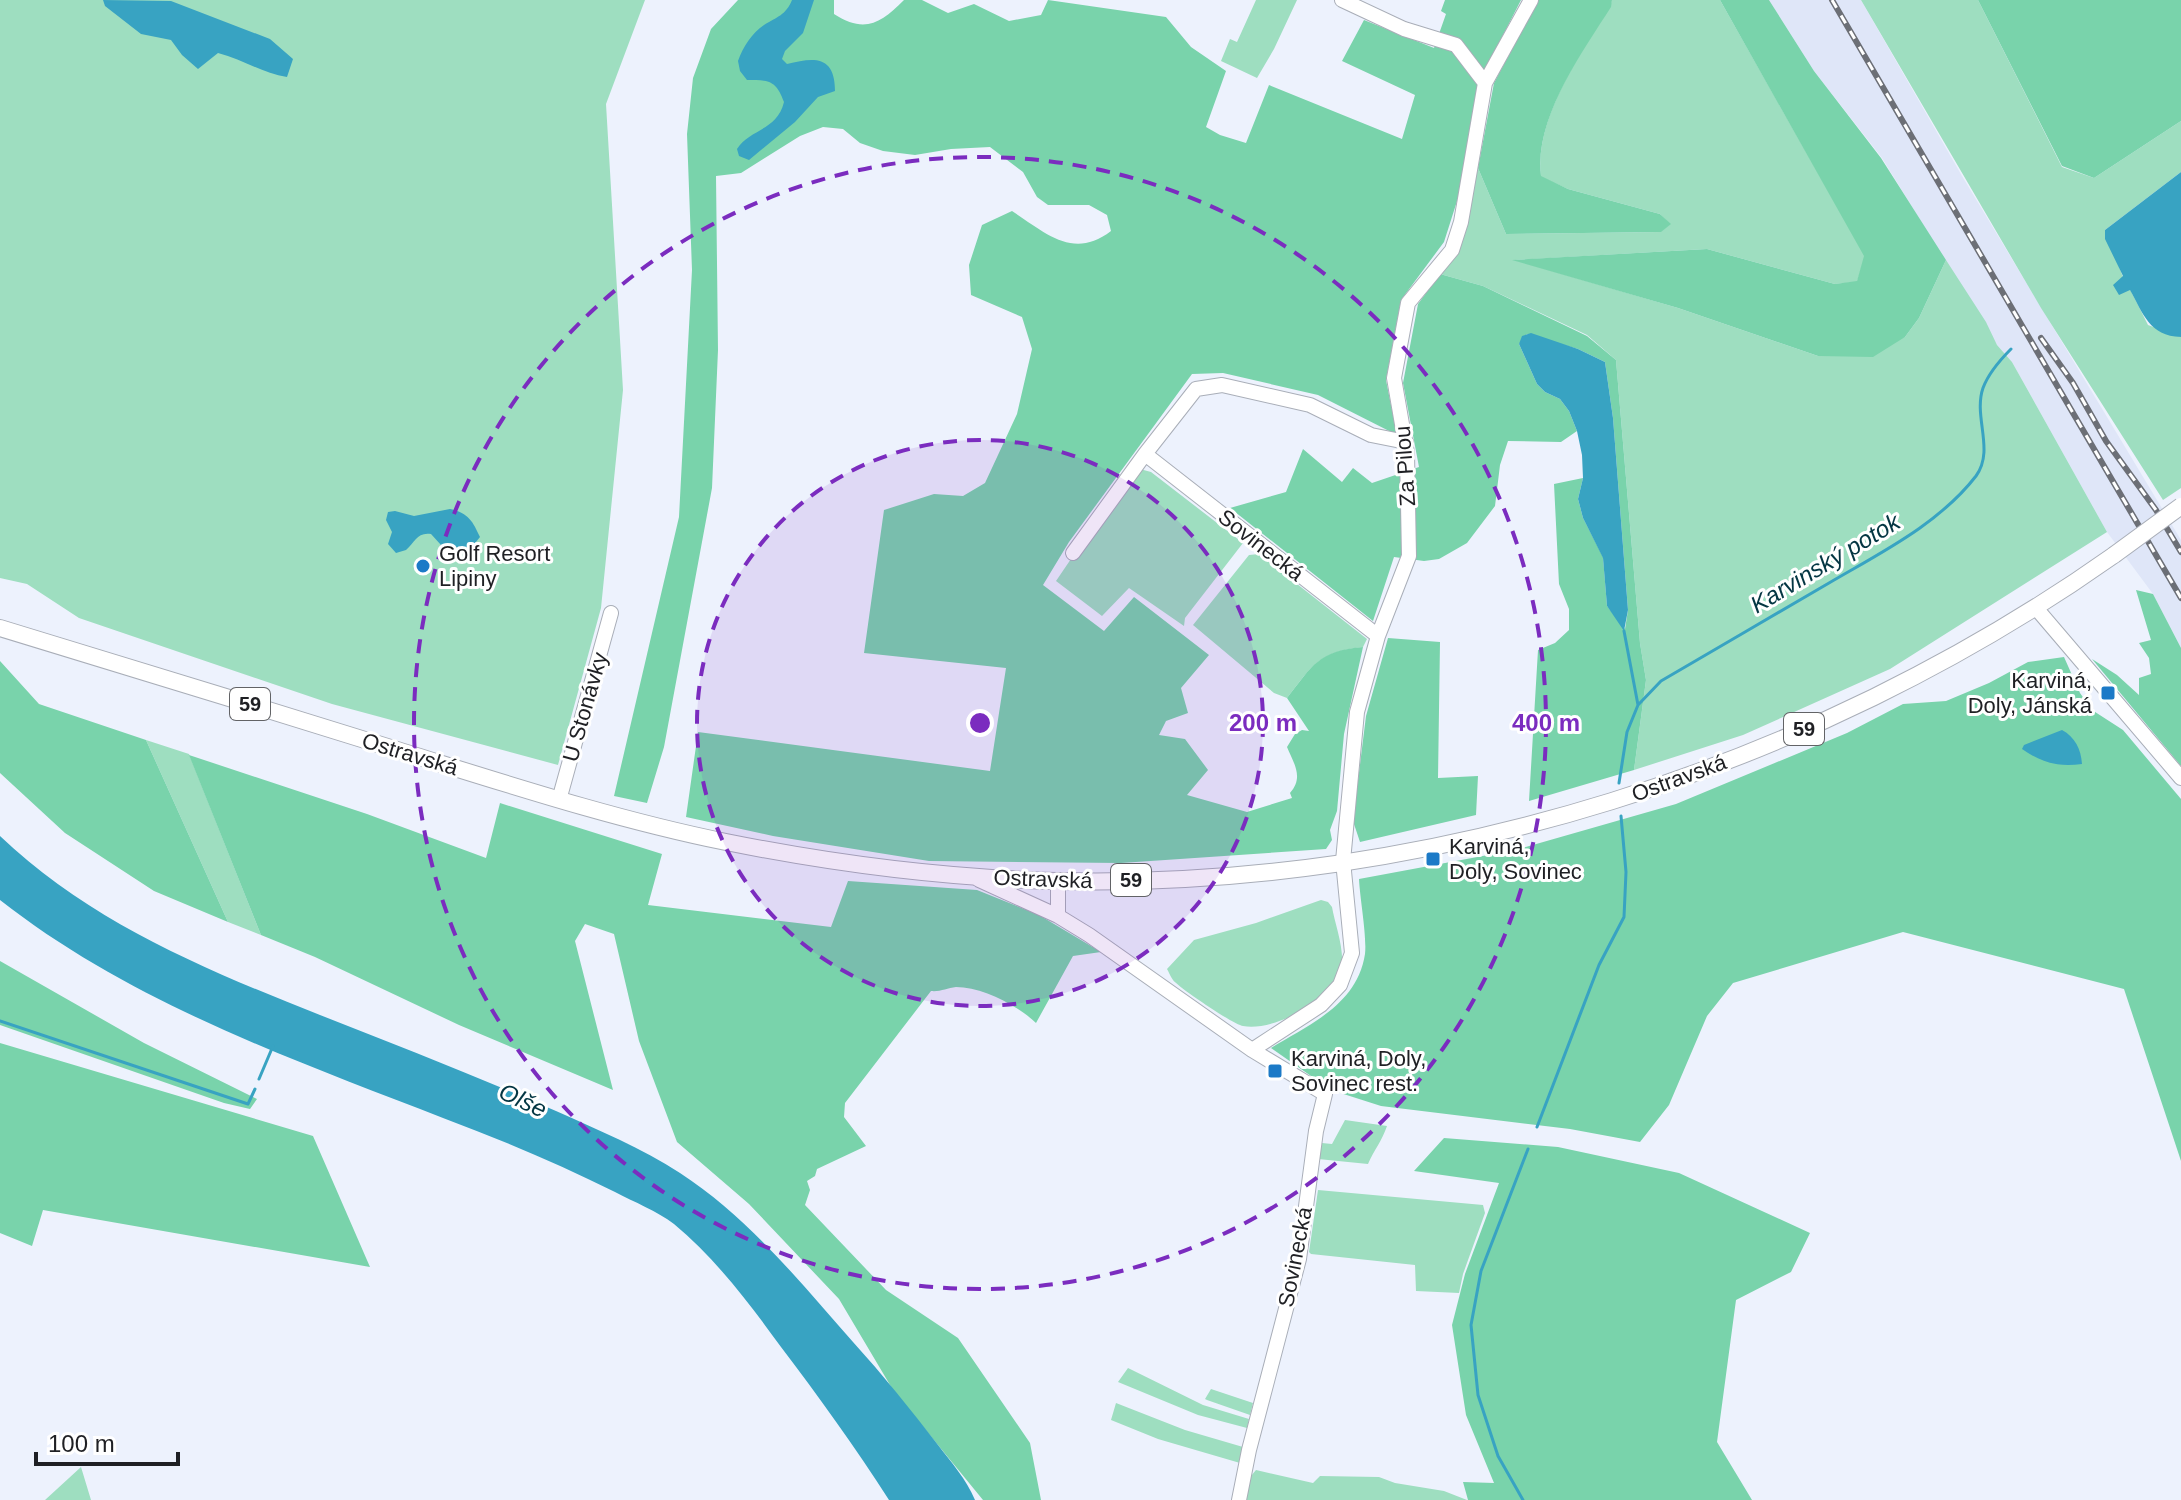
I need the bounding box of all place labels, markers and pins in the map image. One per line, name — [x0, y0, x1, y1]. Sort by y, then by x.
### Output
place label: Golf Resort Lipiny — [439, 541, 550, 591]
marker: Golf Resort Lipiny — [414, 557, 432, 575]
place label: Karviná, Doly, Jánská — [1968, 668, 2093, 718]
marker: Karviná, Doly, Jánská — [2099, 684, 2117, 702]
centre of rings — [966, 709, 994, 737]
place label: Karviná, Doly, Sovinec — [1449, 834, 1582, 884]
marker: Karviná, Doly, Sovinec — [1424, 850, 1442, 868]
place label: Karviná, Doly, Sovinec rest. — [1291, 1046, 1426, 1096]
marker: Karviná, Doly, Sovinec rest. — [1266, 1062, 1284, 1080]

